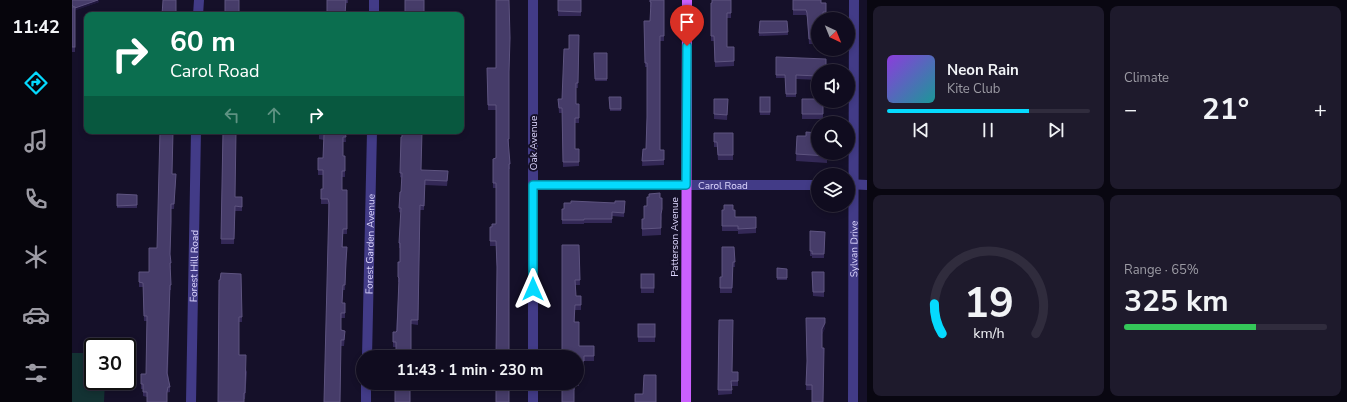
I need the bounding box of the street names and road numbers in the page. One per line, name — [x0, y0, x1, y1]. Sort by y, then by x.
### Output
street label: Oak Avenue — [527, 116, 541, 170]
street label: Carol Road — [698, 179, 748, 193]
street label: Forest Garden Avenue — [362, 194, 379, 294]
street label: Patterson Avenue — [668, 197, 682, 277]
street label: Sylvan Drive — [847, 221, 861, 277]
street label: Forest Hill Road — [187, 230, 202, 302]

